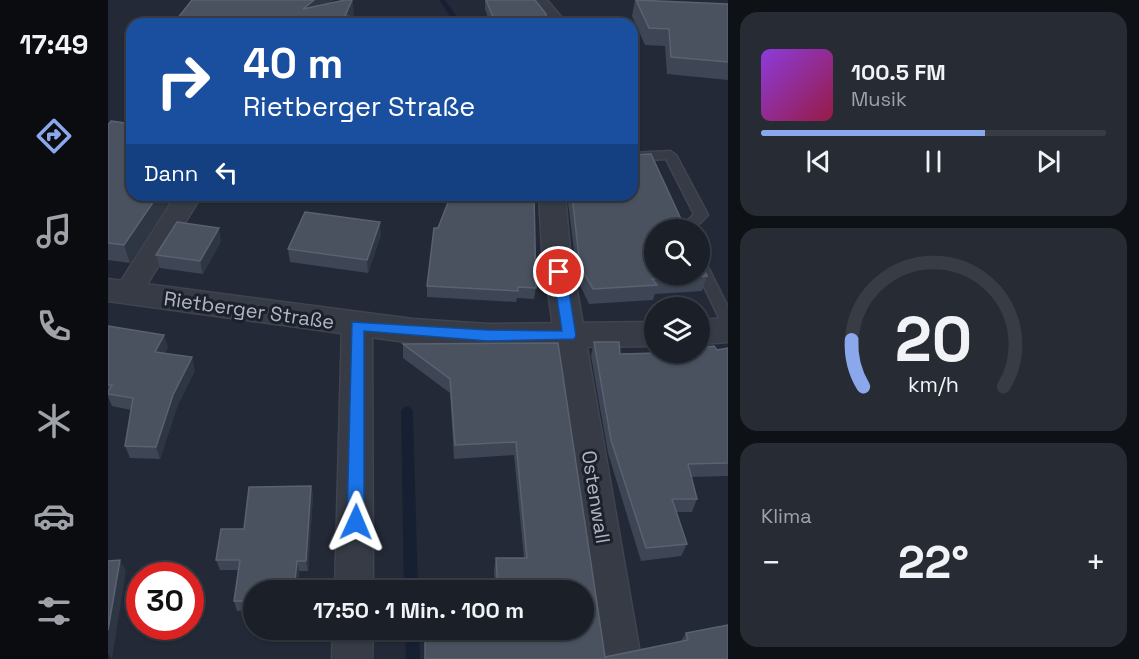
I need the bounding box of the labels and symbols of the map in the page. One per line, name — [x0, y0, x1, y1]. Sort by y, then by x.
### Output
pin — [533, 246, 584, 297]
street label: Rietberger Straße — [162, 285, 336, 335]
street label: Ostenwall — [576, 449, 616, 545]
position arrow — [324, 490, 388, 554]
speed limit sign: 30 — [126, 562, 204, 640]

